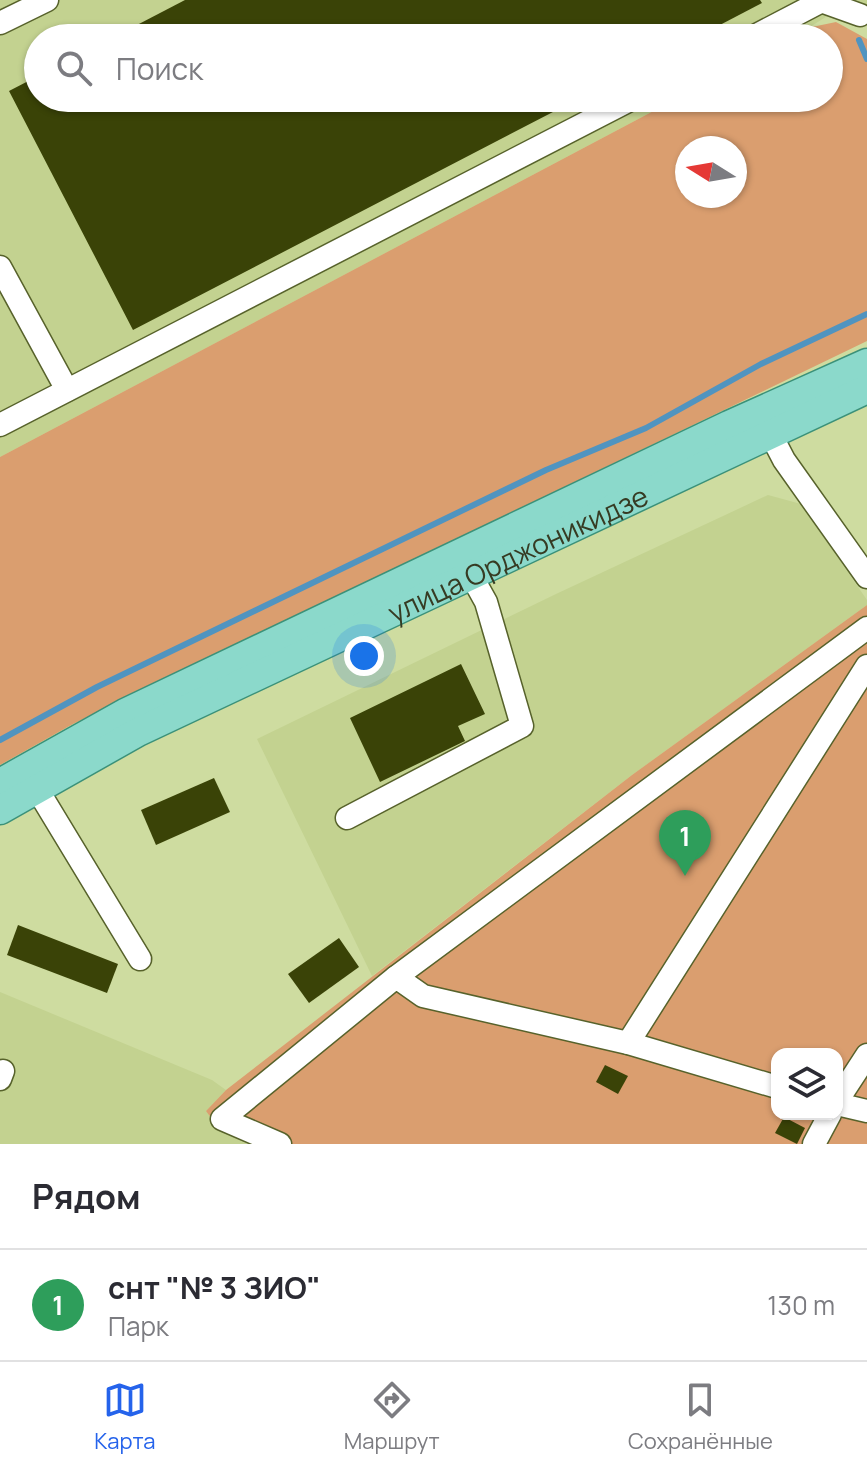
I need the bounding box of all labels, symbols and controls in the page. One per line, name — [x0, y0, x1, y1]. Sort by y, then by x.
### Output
search box — [24, 24, 843, 112]
icon: search — [52, 46, 96, 90]
text: Поиск — [116, 48, 203, 89]
north arrow — [675, 136, 747, 208]
street label: улица Орджоникидзе — [381, 476, 654, 631]
your location — [344, 636, 384, 676]
pin: 1 — [659, 810, 711, 876]
map controls — [771, 1048, 843, 1120]
button: layers — [771, 1048, 843, 1120]
text: Рядом — [32, 1173, 141, 1219]
text: снт "№ 3 ЗИО" — [108, 1267, 321, 1308]
text: 1 — [52, 1287, 64, 1323]
text: 130 m — [767, 1287, 835, 1323]
text: Парк — [108, 1308, 169, 1344]
tab: Карта — [94, 1378, 155, 1456]
tab: Маршрут — [344, 1378, 440, 1456]
tab: Сохранённые — [628, 1378, 773, 1456]

